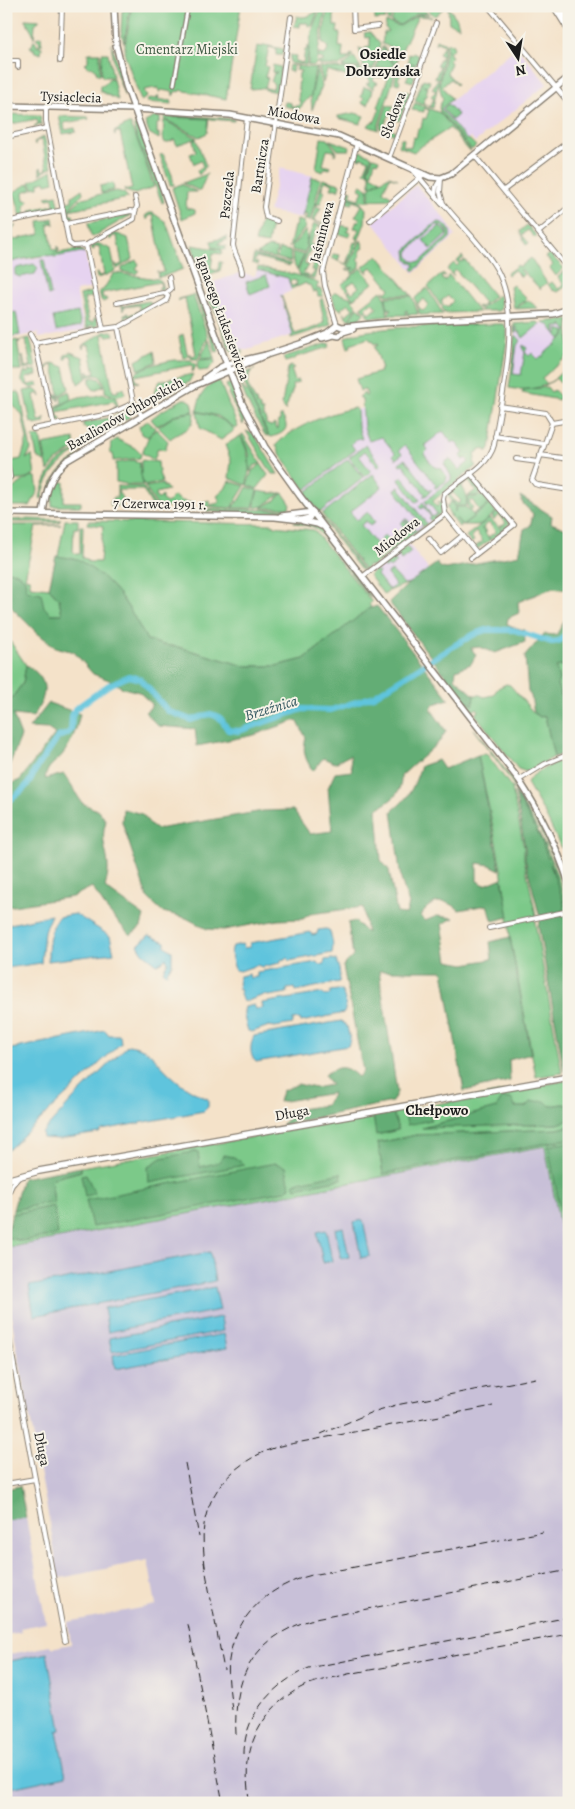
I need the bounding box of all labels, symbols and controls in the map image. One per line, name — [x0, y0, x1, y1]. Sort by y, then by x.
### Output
north arrow — [492, 32, 542, 82]
park label: Cmentarz Miejski — [136, 40, 238, 59]
district label: Osiedle Dobrzyńska — [345, 44, 421, 81]
text: N — [514, 60, 528, 81]
street label: Tysiąclecia — [40, 86, 102, 108]
street label: Słodowa — [375, 89, 411, 141]
street label: Miodowa — [266, 101, 322, 129]
street label: Bartnicza — [246, 137, 274, 195]
street label: Pszczela — [215, 169, 239, 220]
street label: Jaśminowa — [305, 199, 339, 265]
street label: Ignacego Łukasiewicza — [192, 253, 255, 384]
street label: Batalionów Chłopskich — [63, 373, 187, 455]
street label: 7 Czerwca 1991 r. — [113, 494, 207, 514]
street label: Miodowa — [370, 512, 424, 560]
water label: Brzeźnica — [242, 690, 300, 725]
district label: Chełpowo — [405, 1100, 469, 1120]
street label: Długa — [273, 1101, 311, 1125]
street label: Długa — [29, 1430, 55, 1468]

